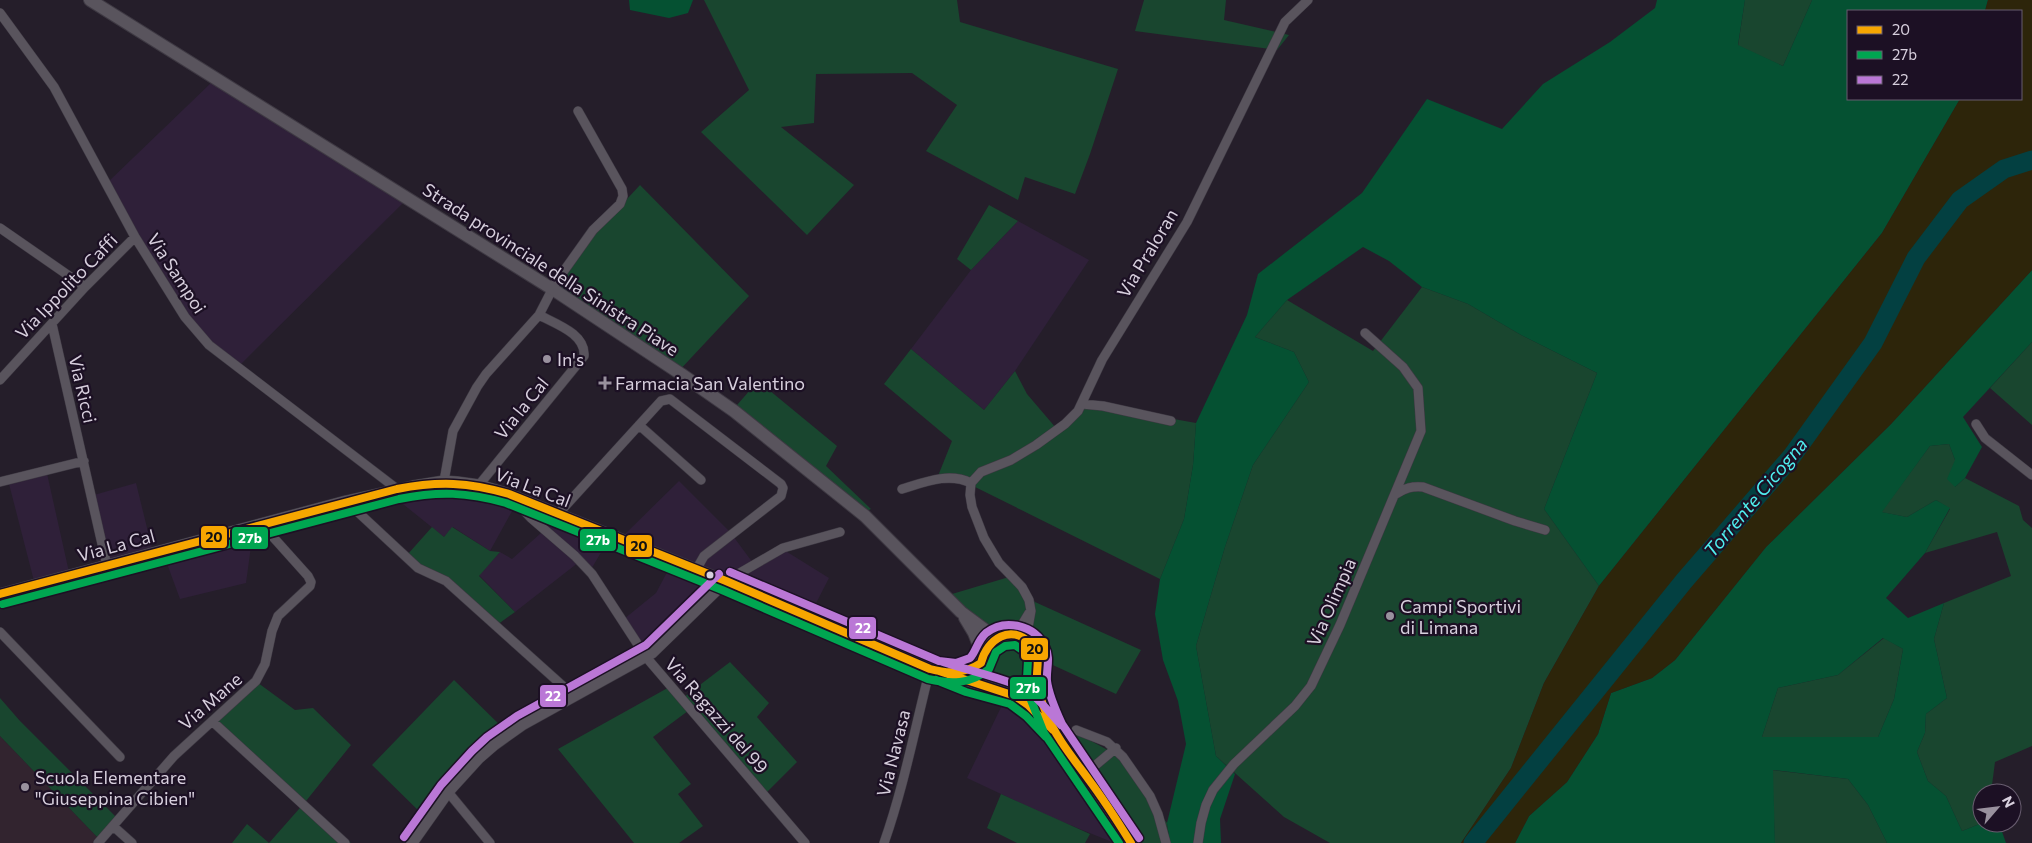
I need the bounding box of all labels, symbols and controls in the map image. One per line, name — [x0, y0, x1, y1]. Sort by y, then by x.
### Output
legend — [1847, 10, 2022, 100]
text: 20 — [1892, 20, 1910, 38]
text: 27b — [1892, 45, 1917, 63]
text: 22 — [1892, 70, 1909, 88]
street label: Strada provinciale della Sinistra Piave — [419, 178, 683, 360]
street label: Via Praloran — [1112, 205, 1182, 301]
street label: Via Ippolito Caffi — [10, 229, 122, 343]
street label: Via Sampoi — [143, 229, 211, 317]
place label: In's — [557, 348, 584, 370]
street label: Via Ricci — [65, 353, 101, 425]
marker: In's — [541, 353, 553, 365]
street label: Via la Cal — [489, 372, 553, 444]
place label: Farmacia San Valentino — [615, 372, 805, 394]
marker: Farmacia San Valentino — [599, 377, 611, 389]
water label: Torrente Cicogna — [1698, 433, 1812, 561]
street label: Via La Cal — [492, 463, 574, 511]
street label: Via La Cal — [75, 524, 157, 566]
line badge: 20 — [200, 525, 228, 549]
line badge: 27b — [231, 526, 269, 550]
text: 20 — [205, 528, 223, 545]
line badge: 27b — [579, 528, 617, 552]
text: 27b — [238, 529, 262, 546]
text: 27b — [586, 531, 610, 548]
line badge: 20 — [625, 534, 653, 558]
text: 20 — [630, 537, 648, 554]
street label: Via Olimpia — [1302, 555, 1360, 649]
unlabelled marker — [705, 570, 715, 580]
place label: Campi Sportivi di Limana — [1400, 595, 1521, 638]
marker: Campi Sportivi di Limana — [1384, 610, 1396, 622]
line badge: 22 — [848, 616, 877, 640]
text: 22 — [855, 619, 871, 636]
line badge: 20 — [1020, 637, 1049, 661]
text: 20 — [1026, 640, 1044, 657]
street label: Via Ragazzi del 99 — [661, 653, 773, 777]
street label: Via Mane — [174, 668, 246, 734]
line badge: 27b — [1009, 676, 1047, 700]
text: 27b — [1016, 679, 1040, 696]
line badge: 22 — [539, 684, 567, 708]
text: 22 — [545, 687, 561, 704]
street label: Via Navasa — [872, 707, 914, 799]
place label: Scuola Elementare "Giuseppina Cibien" — [35, 766, 195, 809]
marker: Scuola Elementare "Giuseppina Cibien" — [19, 781, 31, 793]
north arrow — [1972, 783, 2022, 833]
text: N — [1999, 793, 2019, 810]

